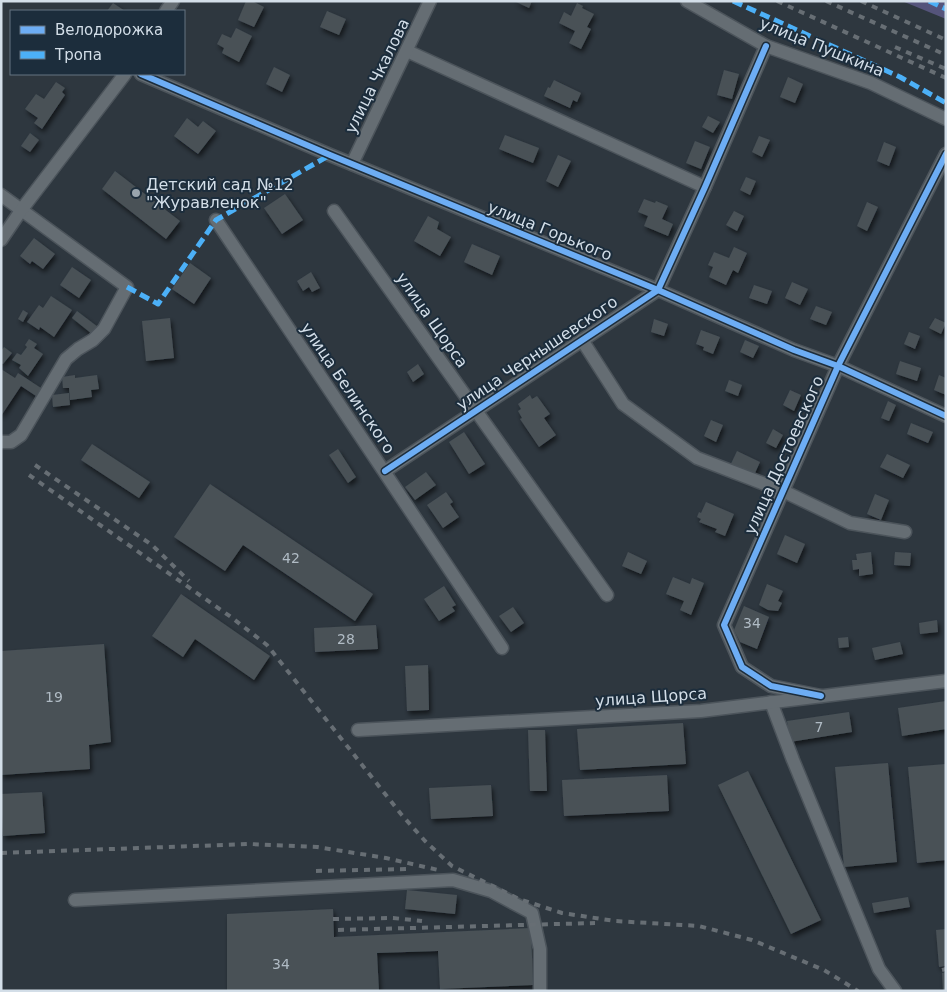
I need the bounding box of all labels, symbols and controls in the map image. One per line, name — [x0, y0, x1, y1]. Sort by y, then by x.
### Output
legend — [10, 10, 185, 75]
street label: улица Пушкина — [757, 13, 887, 81]
street label: улица Чкалова — [341, 15, 413, 137]
text: Велодорожка — [55, 21, 163, 39]
text: Тропа — [54, 46, 102, 64]
place label: Детский сад №12 "Журавленок" — [146, 175, 294, 212]
marker: Детский сад №12 "Журавленок" — [130, 187, 142, 199]
street label: улица Горького — [485, 197, 615, 265]
street label: улица Щорса — [392, 269, 472, 371]
street label: улица Чернышевского — [453, 292, 621, 414]
street label: улица Белинского — [297, 319, 399, 457]
street label: улица Достоевского — [740, 373, 828, 537]
house number: 42 — [282, 550, 300, 566]
house number: 34 — [743, 615, 761, 631]
house number: 28 — [337, 631, 355, 647]
street label: улица Щорса — [595, 684, 707, 710]
house number: 19 — [45, 689, 63, 705]
house number: 7 — [815, 719, 823, 735]
house number: 34 — [272, 956, 290, 972]

